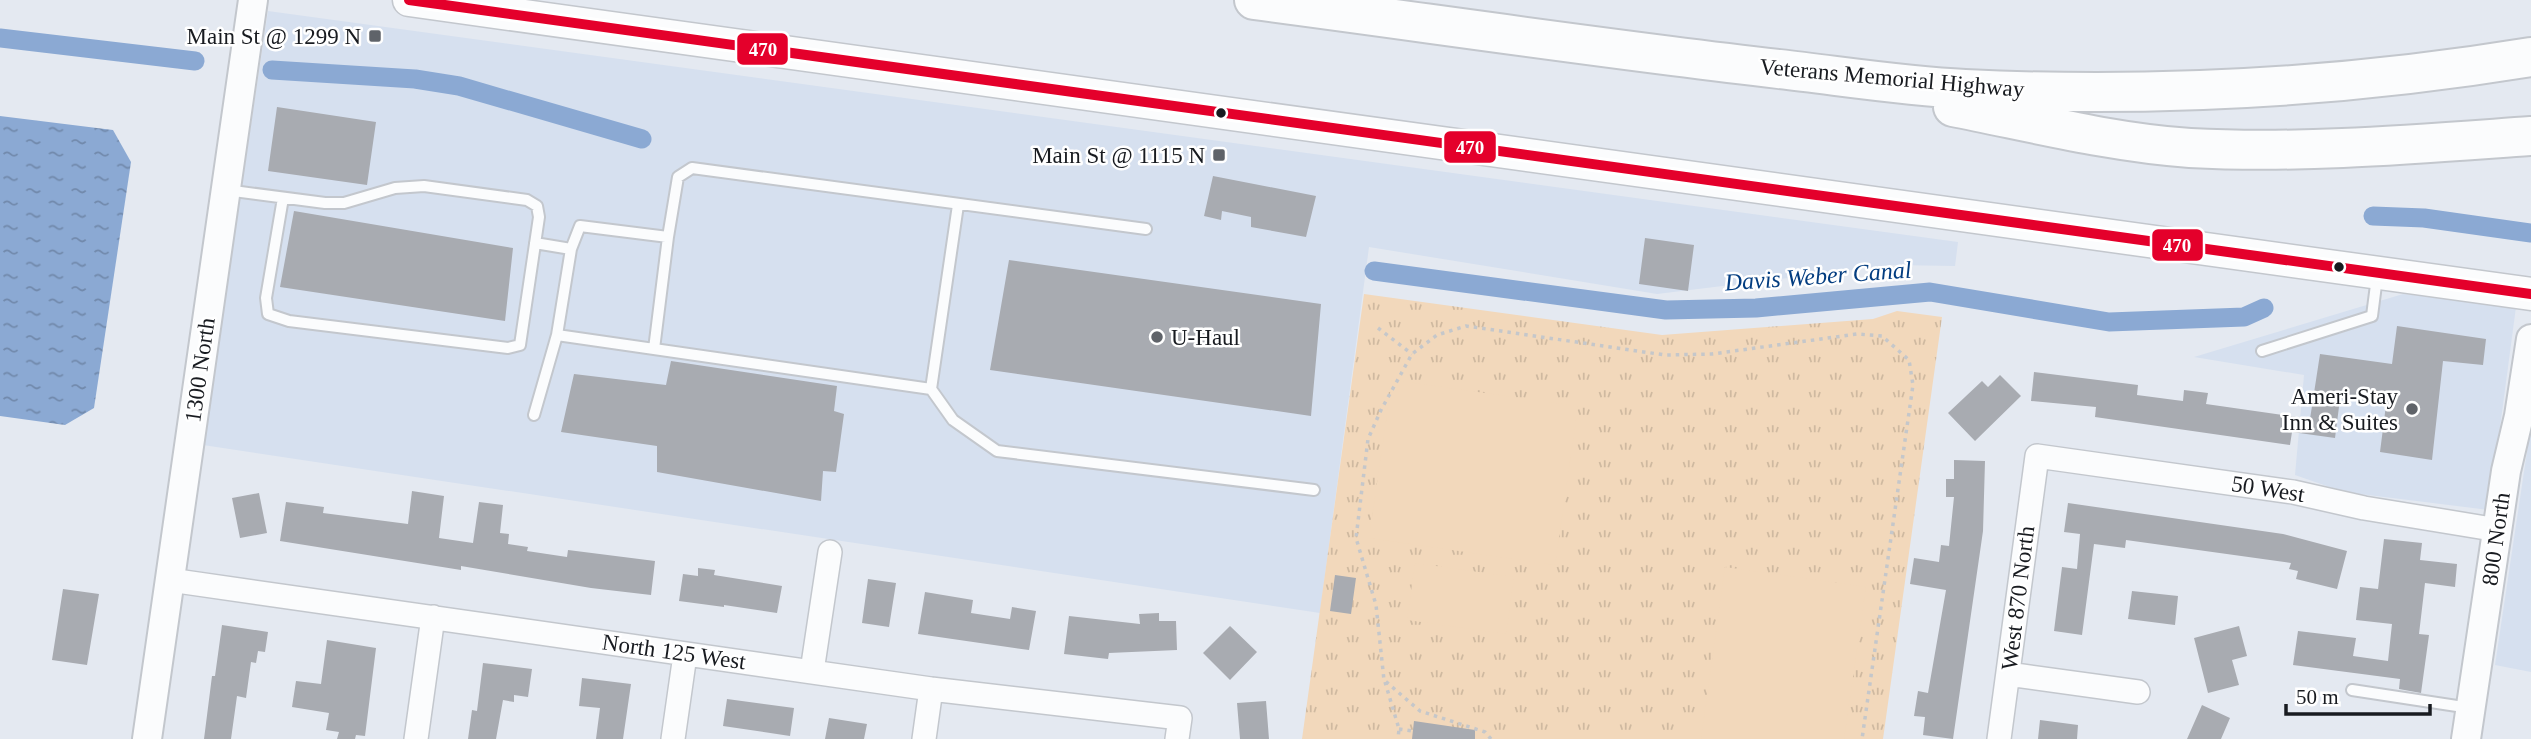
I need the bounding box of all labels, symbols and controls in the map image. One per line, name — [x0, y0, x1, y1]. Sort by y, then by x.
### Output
place label: Main St @ 1299 N — [186, 24, 361, 49]
marker: Main St @ 1299 N — [367, 28, 383, 44]
line badge: 470 — [736, 32, 789, 66]
text: 470 — [749, 39, 777, 60]
street label: Veterans Memorial Highway — [1759, 54, 2026, 102]
unlabelled marker — [1214, 106, 1228, 120]
line badge: 470 — [1443, 130, 1497, 164]
text: 470 — [1456, 137, 1484, 158]
place label: Main St @ 1115 N — [1032, 143, 1205, 168]
marker: Main St @ 1115 N — [1211, 147, 1227, 163]
line badge: 470 — [2151, 228, 2204, 262]
text: 470 — [2163, 235, 2191, 256]
water label: Davis Weber Canal — [1723, 256, 1913, 296]
unlabelled marker — [2332, 260, 2346, 274]
street label: 1300 North — [180, 316, 220, 424]
place label: U-Haul — [1171, 325, 1240, 350]
marker: U-Haul — [1149, 329, 1165, 345]
place label: Ameri-Stay Inn & Suites — [2282, 384, 2398, 435]
marker: Ameri-Stay Inn & Suites — [2404, 401, 2420, 417]
street label: 50 West — [2230, 471, 2307, 507]
street label: 800 North — [2477, 490, 2515, 587]
street label: West 870 North — [1997, 524, 2039, 672]
street label: North 125 West — [601, 630, 748, 675]
scale bar — [2286, 672, 2430, 716]
text: 50 m — [2296, 685, 2339, 709]

